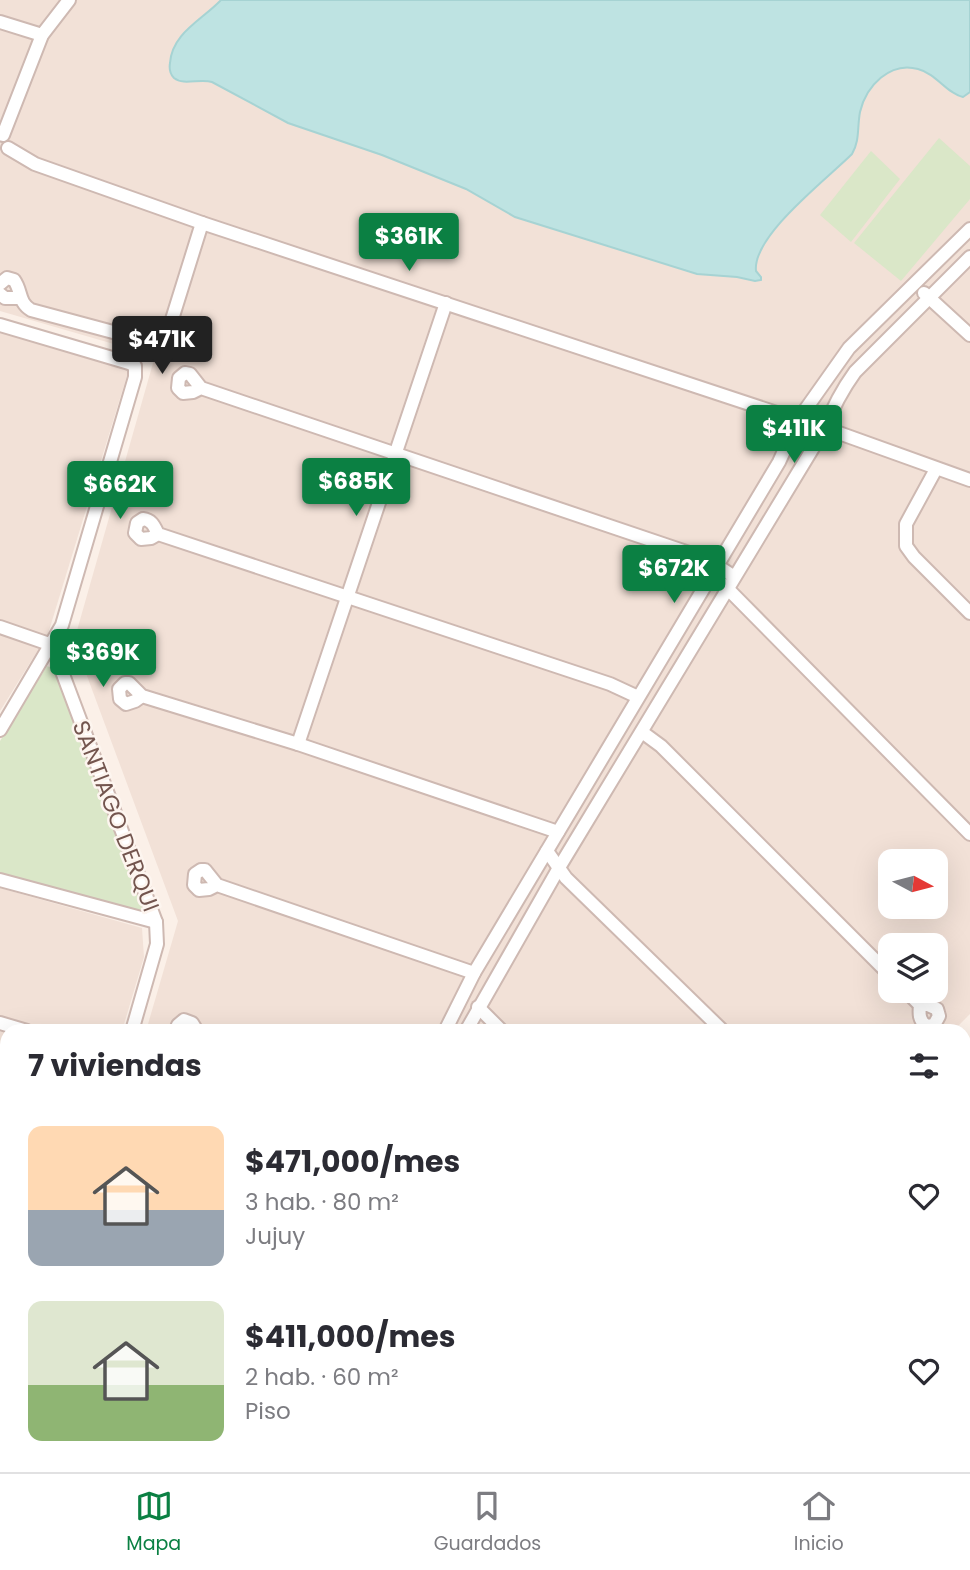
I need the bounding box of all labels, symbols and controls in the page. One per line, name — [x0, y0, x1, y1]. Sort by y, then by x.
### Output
pin: $361K — [360, 214, 458, 273]
text: $361K — [375, 220, 443, 252]
pin: $471K — [113, 316, 211, 376]
text: $471K — [128, 323, 196, 355]
pin: $411K — [745, 406, 843, 465]
text: $411K — [762, 412, 826, 444]
pin: $685K — [307, 458, 405, 518]
pin: $662K — [71, 462, 169, 521]
text: $685K — [318, 465, 394, 497]
text: $662K — [83, 468, 157, 500]
pin: $672K — [625, 546, 723, 605]
text: $672K — [638, 552, 710, 584]
pin: $369K — [54, 630, 152, 689]
text: $369K — [66, 636, 140, 668]
street label: SANTIAGO DERQUI — [65, 716, 167, 916]
north arrow — [878, 849, 948, 919]
map controls — [878, 849, 948, 1003]
button: layers — [878, 933, 948, 1003]
text: 7 viviendas — [28, 1044, 202, 1087]
icon: filters — [905, 1047, 943, 1085]
text: $471,000/mes — [245, 1140, 460, 1183]
icon: home — [84, 1154, 168, 1238]
icon: heart — [905, 1177, 943, 1215]
text: 3 hab. · 80 m² — [245, 1186, 399, 1218]
text: Jujuy — [245, 1220, 305, 1252]
text: $411,000/mes — [245, 1315, 455, 1358]
icon: home — [84, 1329, 168, 1413]
icon: heart — [905, 1352, 943, 1390]
text: 2 hab. · 60 m² — [245, 1361, 399, 1393]
text: Piso — [245, 1395, 291, 1427]
tab: Mapa — [126, 1487, 181, 1558]
tab: Guardados — [434, 1487, 541, 1558]
tab: Inicio — [794, 1487, 844, 1558]

